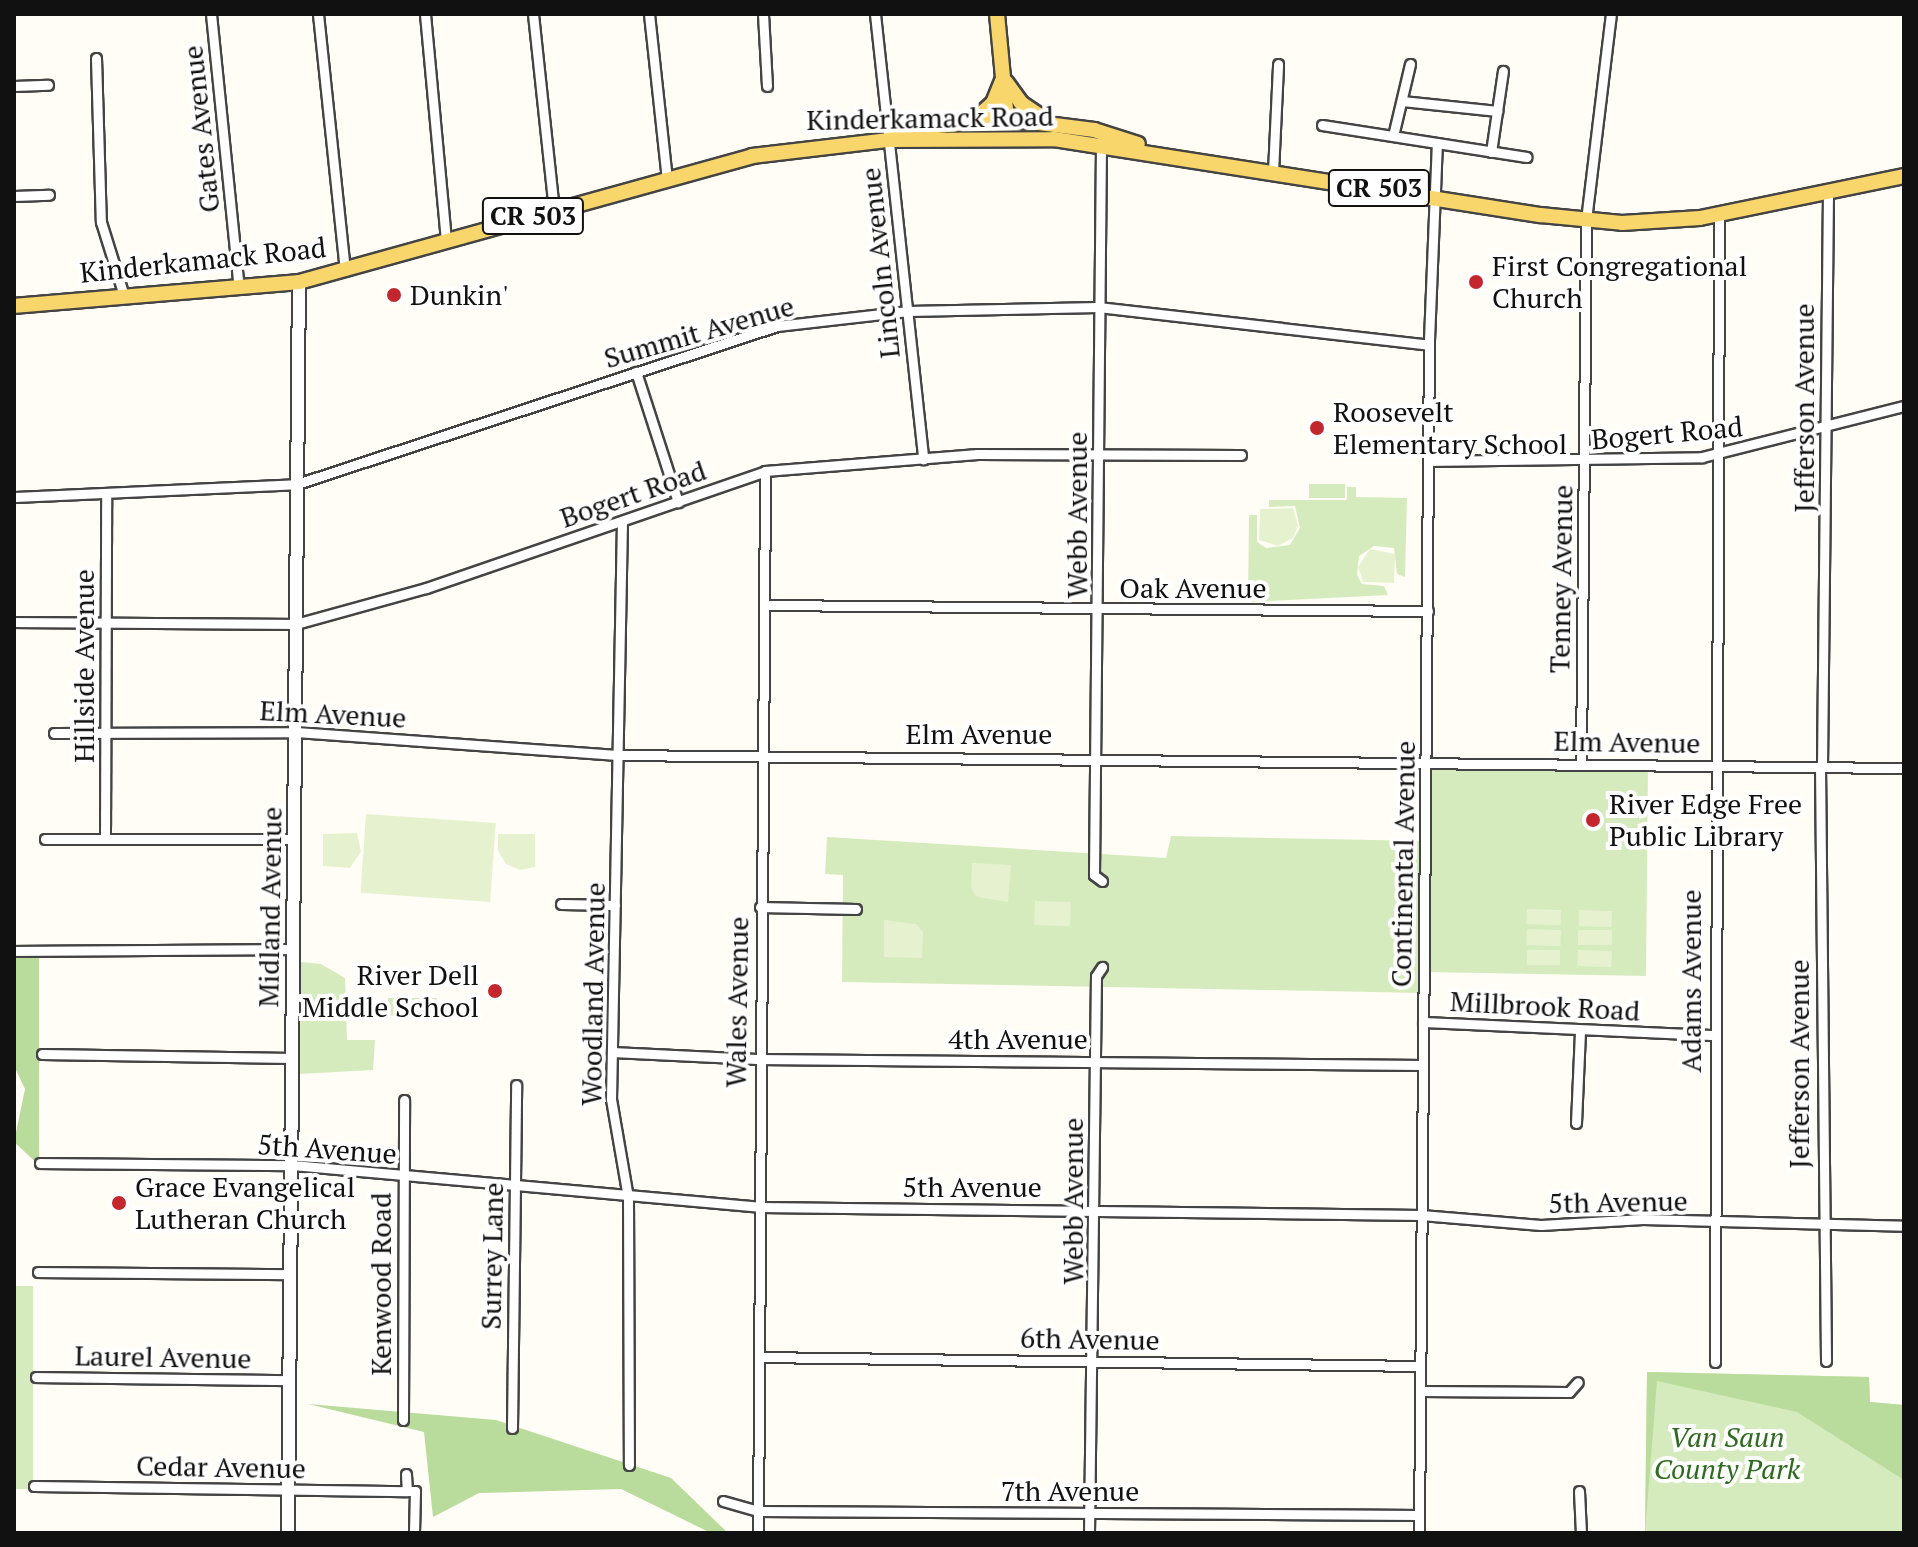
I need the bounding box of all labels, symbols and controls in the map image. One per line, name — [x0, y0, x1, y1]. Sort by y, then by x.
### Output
street label: Gates Avenue — [175, 43, 227, 215]
street label: Kinderkamack Road — [806, 99, 1054, 137]
street label: Lincoln Avenue — [853, 166, 907, 360]
road number: CR 503 — [1327, 166, 1431, 210]
road number: CR 503 — [481, 194, 585, 238]
street label: Kinderkamack Road — [78, 230, 328, 290]
place label: First Congregational Church — [1492, 249, 1747, 315]
marker: First Congregational Church — [1467, 273, 1485, 291]
place label: Dunkin' — [410, 278, 508, 312]
marker: Dunkin' — [385, 286, 403, 304]
street label: Summit Avenue — [600, 289, 798, 375]
street label: Jefferson Avenue — [1787, 303, 1821, 513]
place label: Roosevelt Elementary School — [1333, 395, 1567, 461]
street label: Bogert Road — [1590, 410, 1744, 456]
marker: Roosevelt Elementary School — [1308, 419, 1326, 437]
street label: Webb Avenue — [1060, 431, 1094, 599]
street label: Bogert Road — [556, 453, 710, 535]
street label: Tenney Avenue — [1543, 484, 1579, 674]
street label: Hillside Avenue — [67, 569, 101, 763]
street label: Oak Avenue — [1119, 571, 1267, 605]
street label: Elm Avenue — [259, 693, 407, 735]
street label: Elm Avenue — [905, 717, 1053, 751]
street label: Elm Avenue — [1553, 724, 1701, 760]
street label: Continental Avenue — [1384, 740, 1422, 988]
place label: River Edge Free Public Library — [1609, 787, 1802, 853]
street label: Midland Avenue — [251, 806, 289, 1008]
marker: River Edge Free Public Library — [1584, 811, 1602, 829]
street label: Woodland Avenue — [574, 882, 612, 1106]
street label: Adams Avenue — [1674, 889, 1708, 1073]
street label: Wales Avenue — [719, 916, 755, 1088]
place label: River Dell Middle School — [302, 958, 479, 1024]
street label: Jefferson Avenue — [1782, 959, 1816, 1169]
marker: River Dell Middle School — [486, 982, 504, 1000]
street label: Millbrook Road — [1449, 984, 1641, 1028]
street label: 4th Avenue — [948, 1022, 1088, 1056]
street label: Webb Avenue — [1056, 1117, 1090, 1285]
street label: 5th Avenue — [256, 1127, 398, 1171]
place label: Grace Evangelical Lutheran Church — [135, 1170, 355, 1236]
street label: 5th Avenue — [902, 1170, 1042, 1204]
street label: Surrey Lane — [474, 1182, 510, 1330]
street label: 5th Avenue — [1548, 1184, 1688, 1220]
street label: Kenwood Road — [364, 1192, 398, 1376]
marker: Grace Evangelical Lutheran Church — [110, 1194, 128, 1212]
street label: 6th Avenue — [1020, 1321, 1160, 1357]
street label: Laurel Avenue — [74, 1339, 252, 1375]
park label: Van Saun County Park — [1654, 1420, 1800, 1486]
street label: Cedar Avenue — [136, 1449, 306, 1485]
street label: 7th Avenue — [1000, 1474, 1140, 1508]

